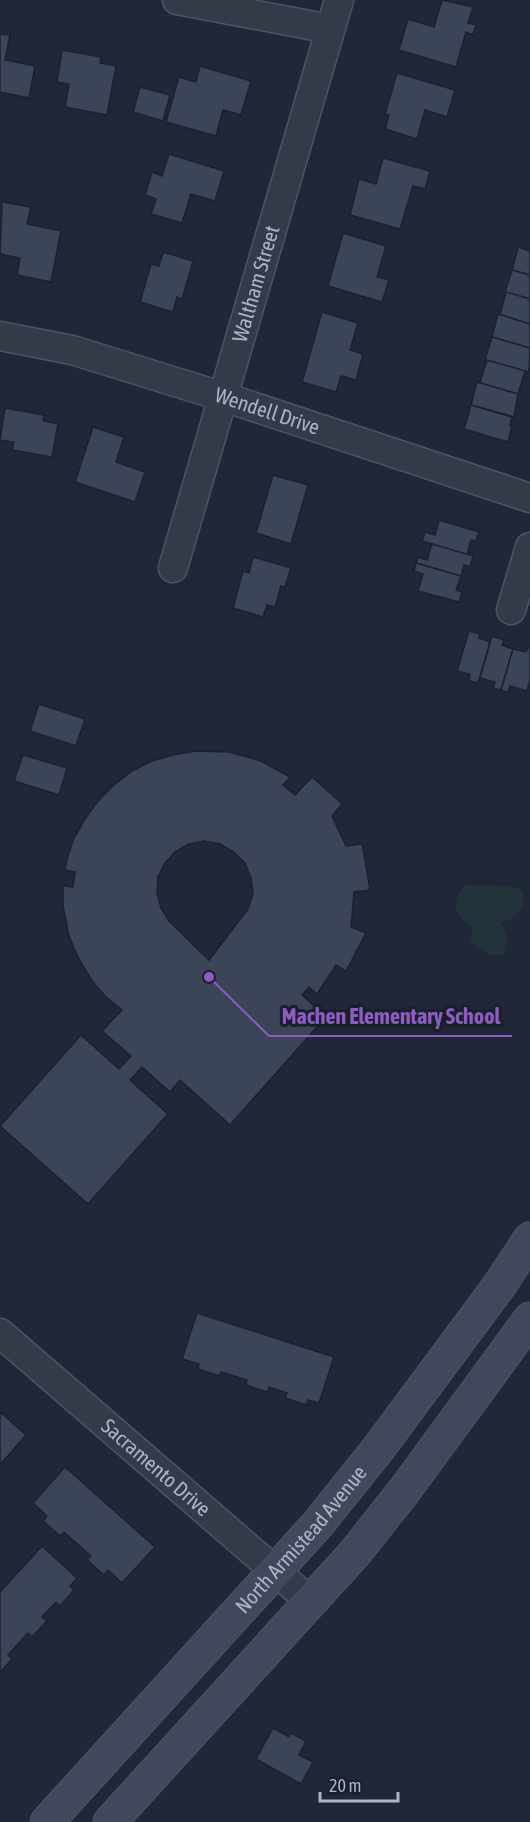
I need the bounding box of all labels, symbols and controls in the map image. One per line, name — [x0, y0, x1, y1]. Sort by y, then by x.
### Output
street label: Waltham Street — [227, 223, 283, 345]
street label: Wendell Drive — [212, 382, 323, 439]
callout: Machen Elementary School — [269, 996, 512, 1036]
text: Machen Elementary School — [282, 1003, 501, 1029]
street label: Sacramento Drive — [97, 1413, 216, 1521]
street label: North Armistead Avenue — [230, 1460, 371, 1618]
scale bar — [320, 1765, 398, 1803]
text: 20 m — [329, 1775, 361, 1796]

